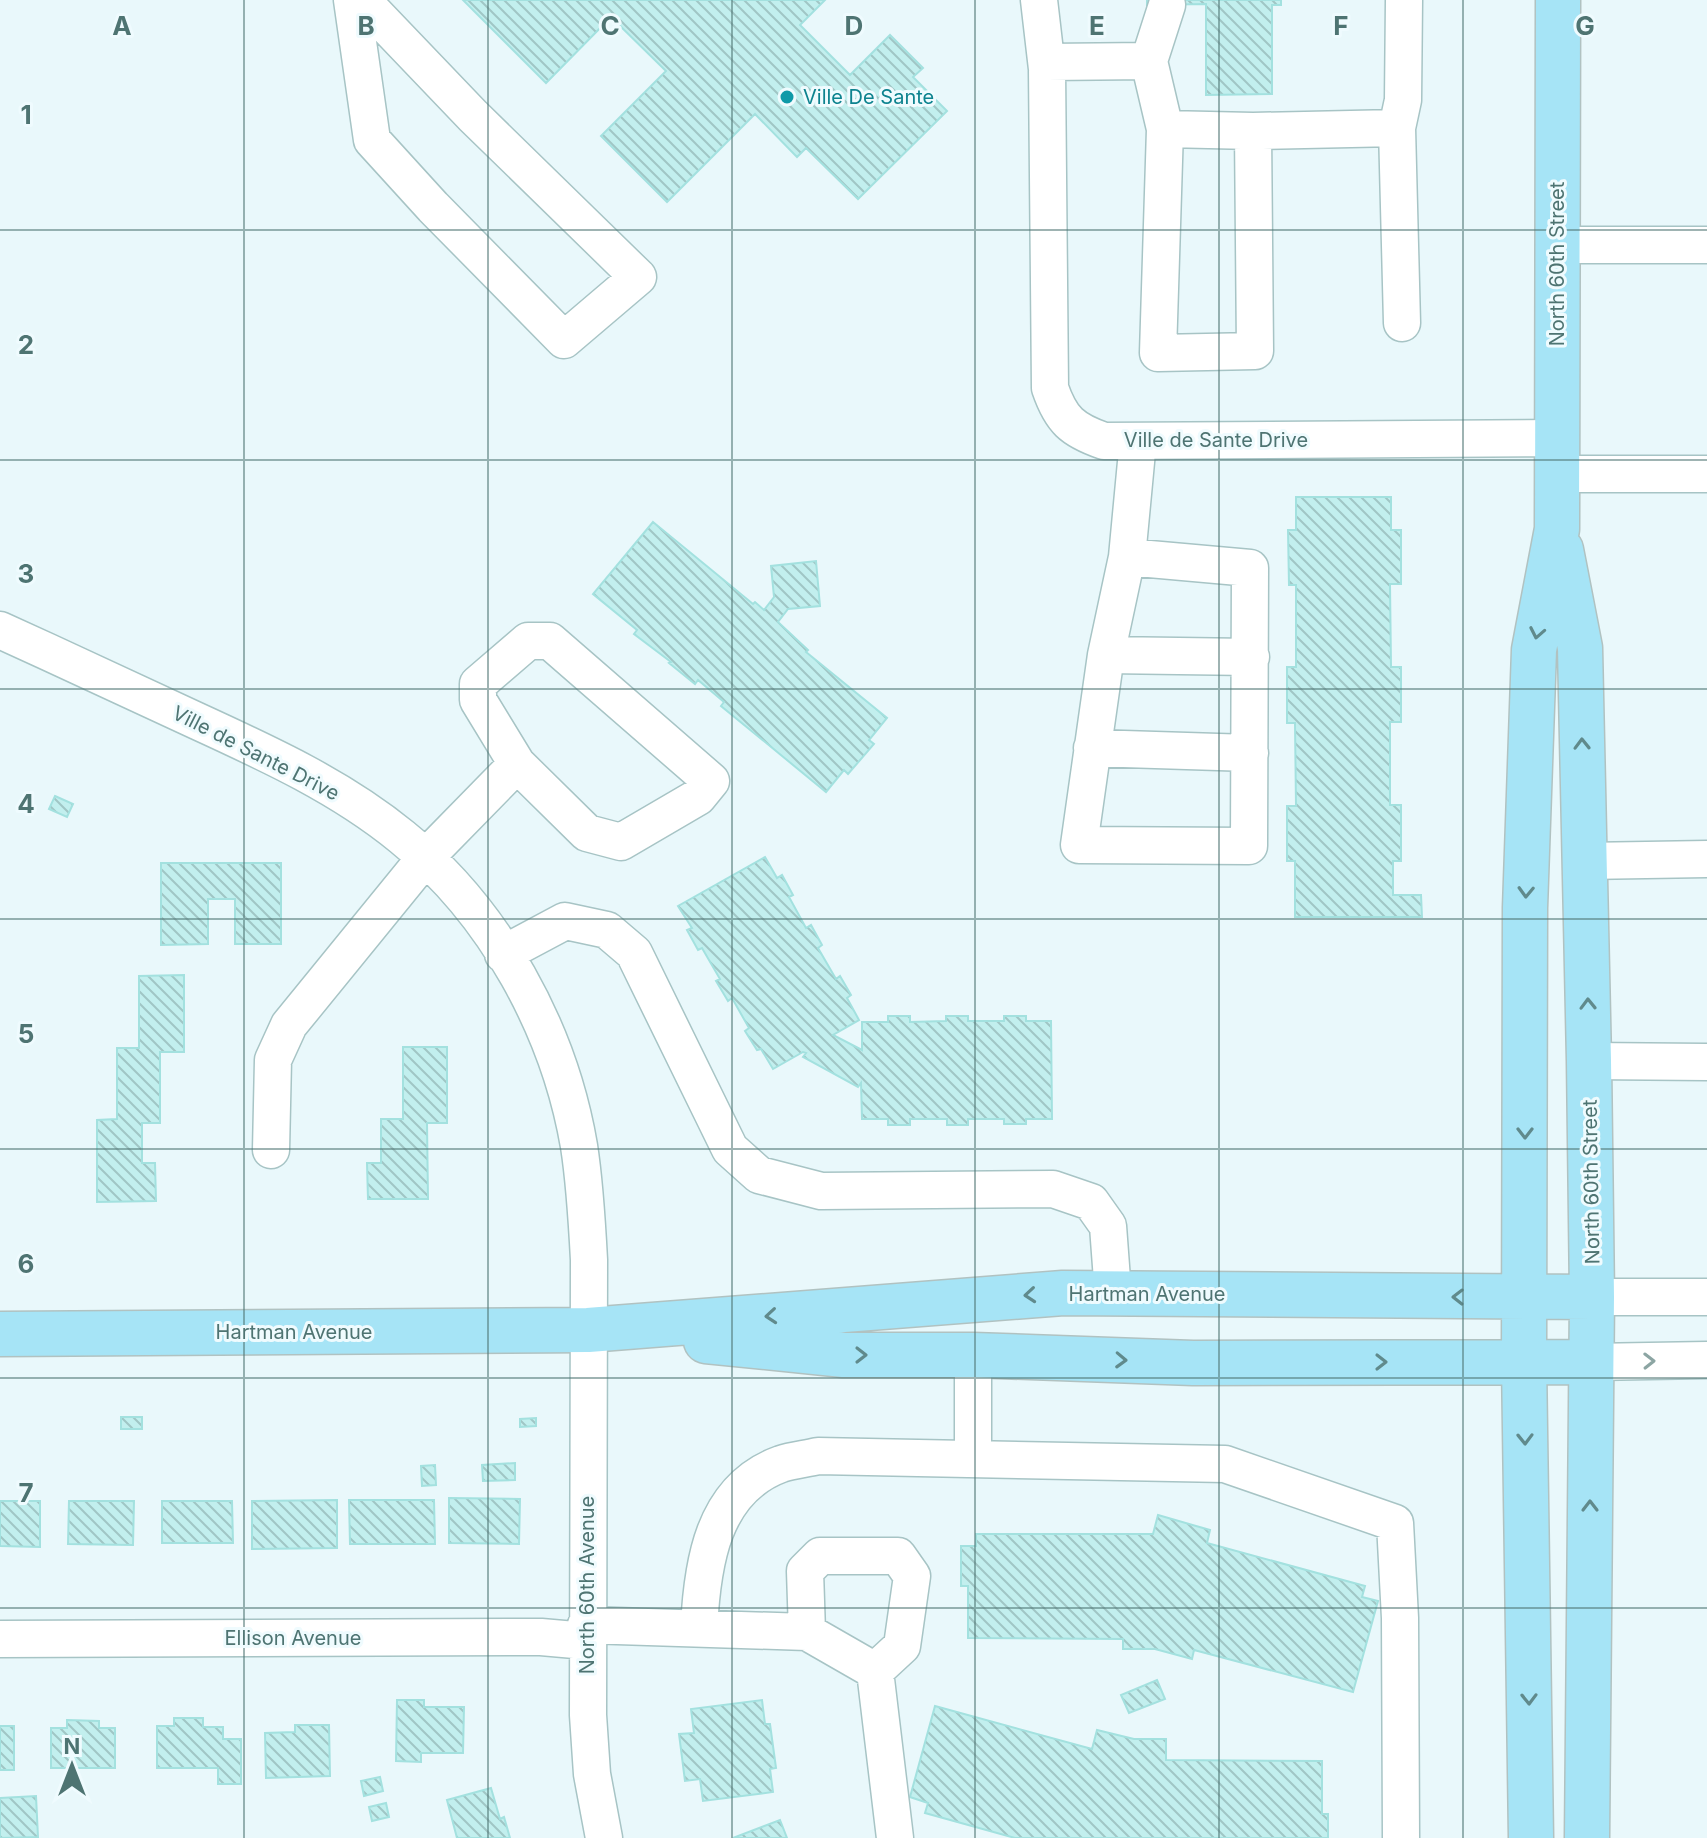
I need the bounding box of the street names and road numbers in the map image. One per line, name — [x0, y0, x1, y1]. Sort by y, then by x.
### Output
street label: North 60th Street — [1545, 181, 1569, 346]
street label: Ville de Sante Drive — [1124, 428, 1308, 452]
street label: Ville de Sante Drive — [168, 700, 344, 806]
street label: North 60th Street — [1578, 1099, 1604, 1265]
street label: Hartman Avenue — [1069, 1282, 1225, 1306]
street label: Hartman Avenue — [216, 1320, 372, 1344]
street label: North 60th Avenue — [575, 1496, 599, 1674]
street label: Ellison Avenue — [225, 1626, 361, 1650]

